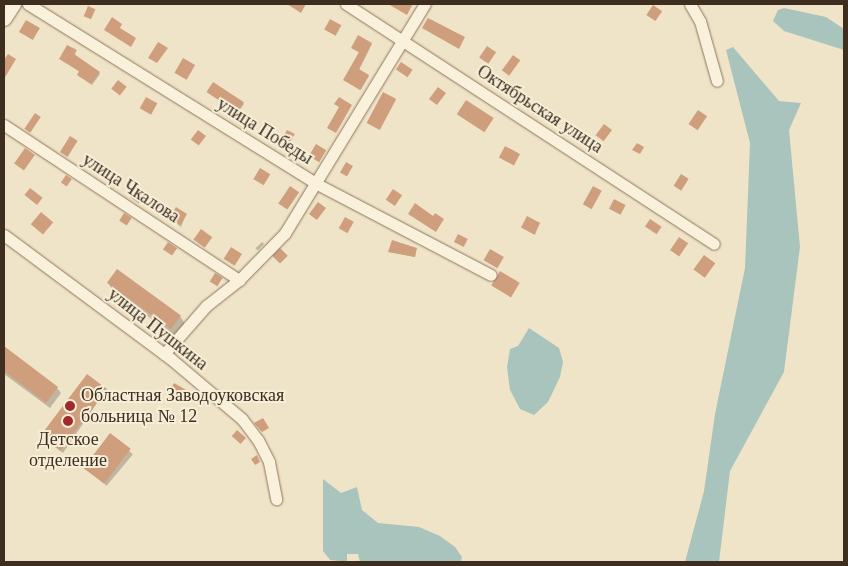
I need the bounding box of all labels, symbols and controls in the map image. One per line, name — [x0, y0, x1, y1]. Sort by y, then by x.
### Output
street label: Октябрьская улица — [473, 60, 607, 158]
street label: улица Победы — [213, 93, 317, 169]
street label: улица Чкалова — [78, 149, 184, 227]
street label: улица Пушкина — [104, 283, 212, 375]
place label: Областная Заводоуковская больница № 12 — [81, 385, 284, 428]
marker: Областная Заводоуковская больница № 12 — [63, 399, 77, 413]
marker: Детское отделение — [62, 415, 74, 427]
place label: Детское отделение — [29, 429, 107, 472]

